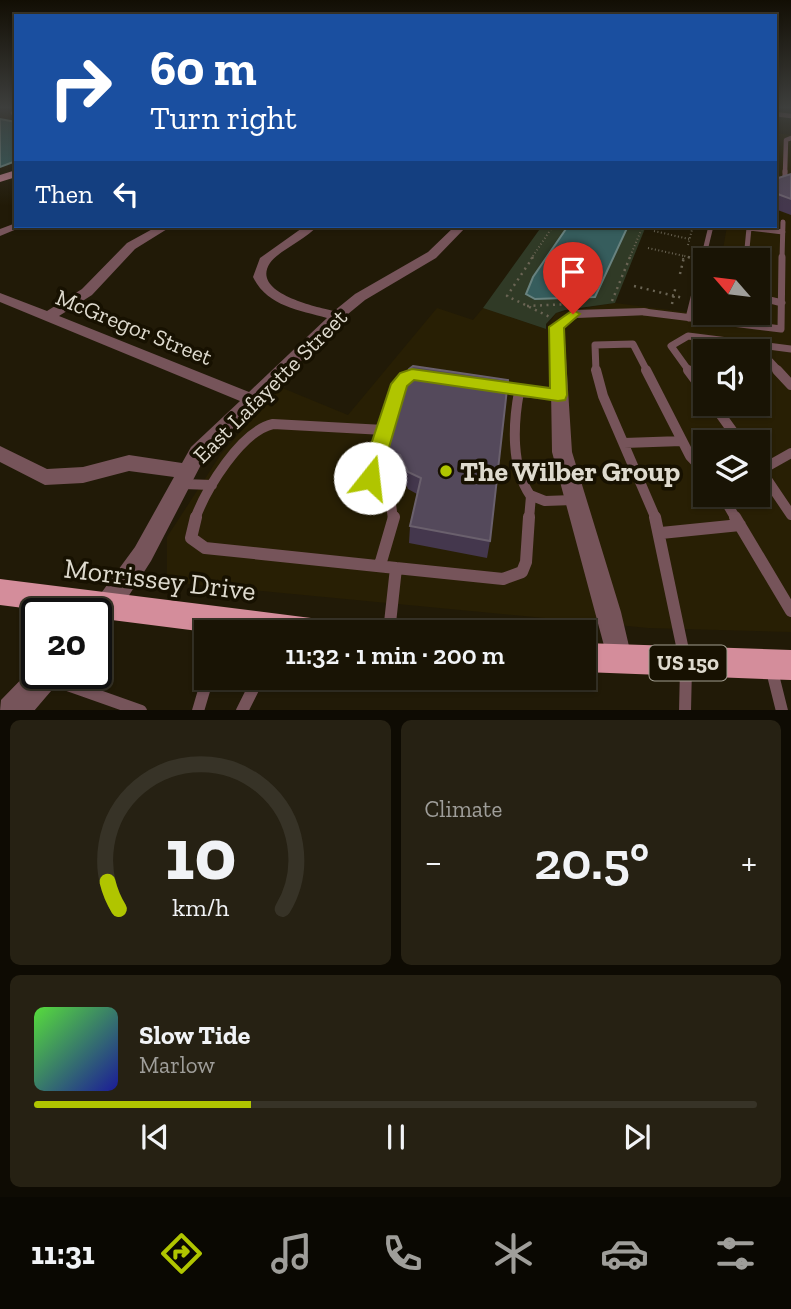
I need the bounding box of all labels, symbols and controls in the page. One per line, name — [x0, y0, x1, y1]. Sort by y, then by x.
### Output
text: 60 m — [150, 39, 257, 98]
icon: right — [35, 42, 126, 133]
text: Turn right — [150, 99, 297, 137]
icon: left — [107, 175, 145, 213]
text: Then — [35, 178, 93, 210]
pin — [543, 242, 603, 314]
north arrow — [693, 248, 770, 326]
map controls — [693, 248, 770, 507]
icon: arrive — [554, 253, 592, 291]
street label: McGregor Street — [52, 283, 217, 371]
street label: East Lafayette Street — [187, 303, 353, 469]
button: sound — [693, 339, 770, 416]
button: layers — [693, 430, 770, 507]
position arrow — [333, 441, 407, 515]
place label: The Wilber Group — [460, 455, 680, 488]
marker: The Wilber Group — [438, 463, 454, 479]
street label: Morrissey Drive — [62, 551, 258, 608]
speed limit sign: 20 — [21, 598, 112, 689]
text: 11:32 · 1 min · 200 m — [285, 639, 505, 671]
road number: US 150 — [650, 646, 726, 680]
text: Climate — [425, 795, 502, 823]
text: 10 — [165, 810, 236, 898]
text: 20.5° — [534, 830, 649, 892]
text: − — [425, 839, 442, 885]
text: + — [741, 839, 757, 885]
text: km/h — [172, 891, 229, 921]
text: Slow Tide — [139, 1019, 250, 1051]
text: Marlow — [139, 1051, 215, 1079]
icon: previous — [136, 1118, 174, 1156]
icon: pause — [377, 1118, 415, 1156]
icon: next — [618, 1118, 656, 1156]
icon: directions — [157, 1229, 206, 1278]
icon: music — [267, 1229, 316, 1278]
icon: phone — [378, 1229, 427, 1278]
icon: climate — [489, 1229, 538, 1278]
icon: car — [600, 1229, 649, 1278]
icon: filters — [711, 1229, 760, 1278]
text: 11:31 — [31, 1234, 95, 1272]

